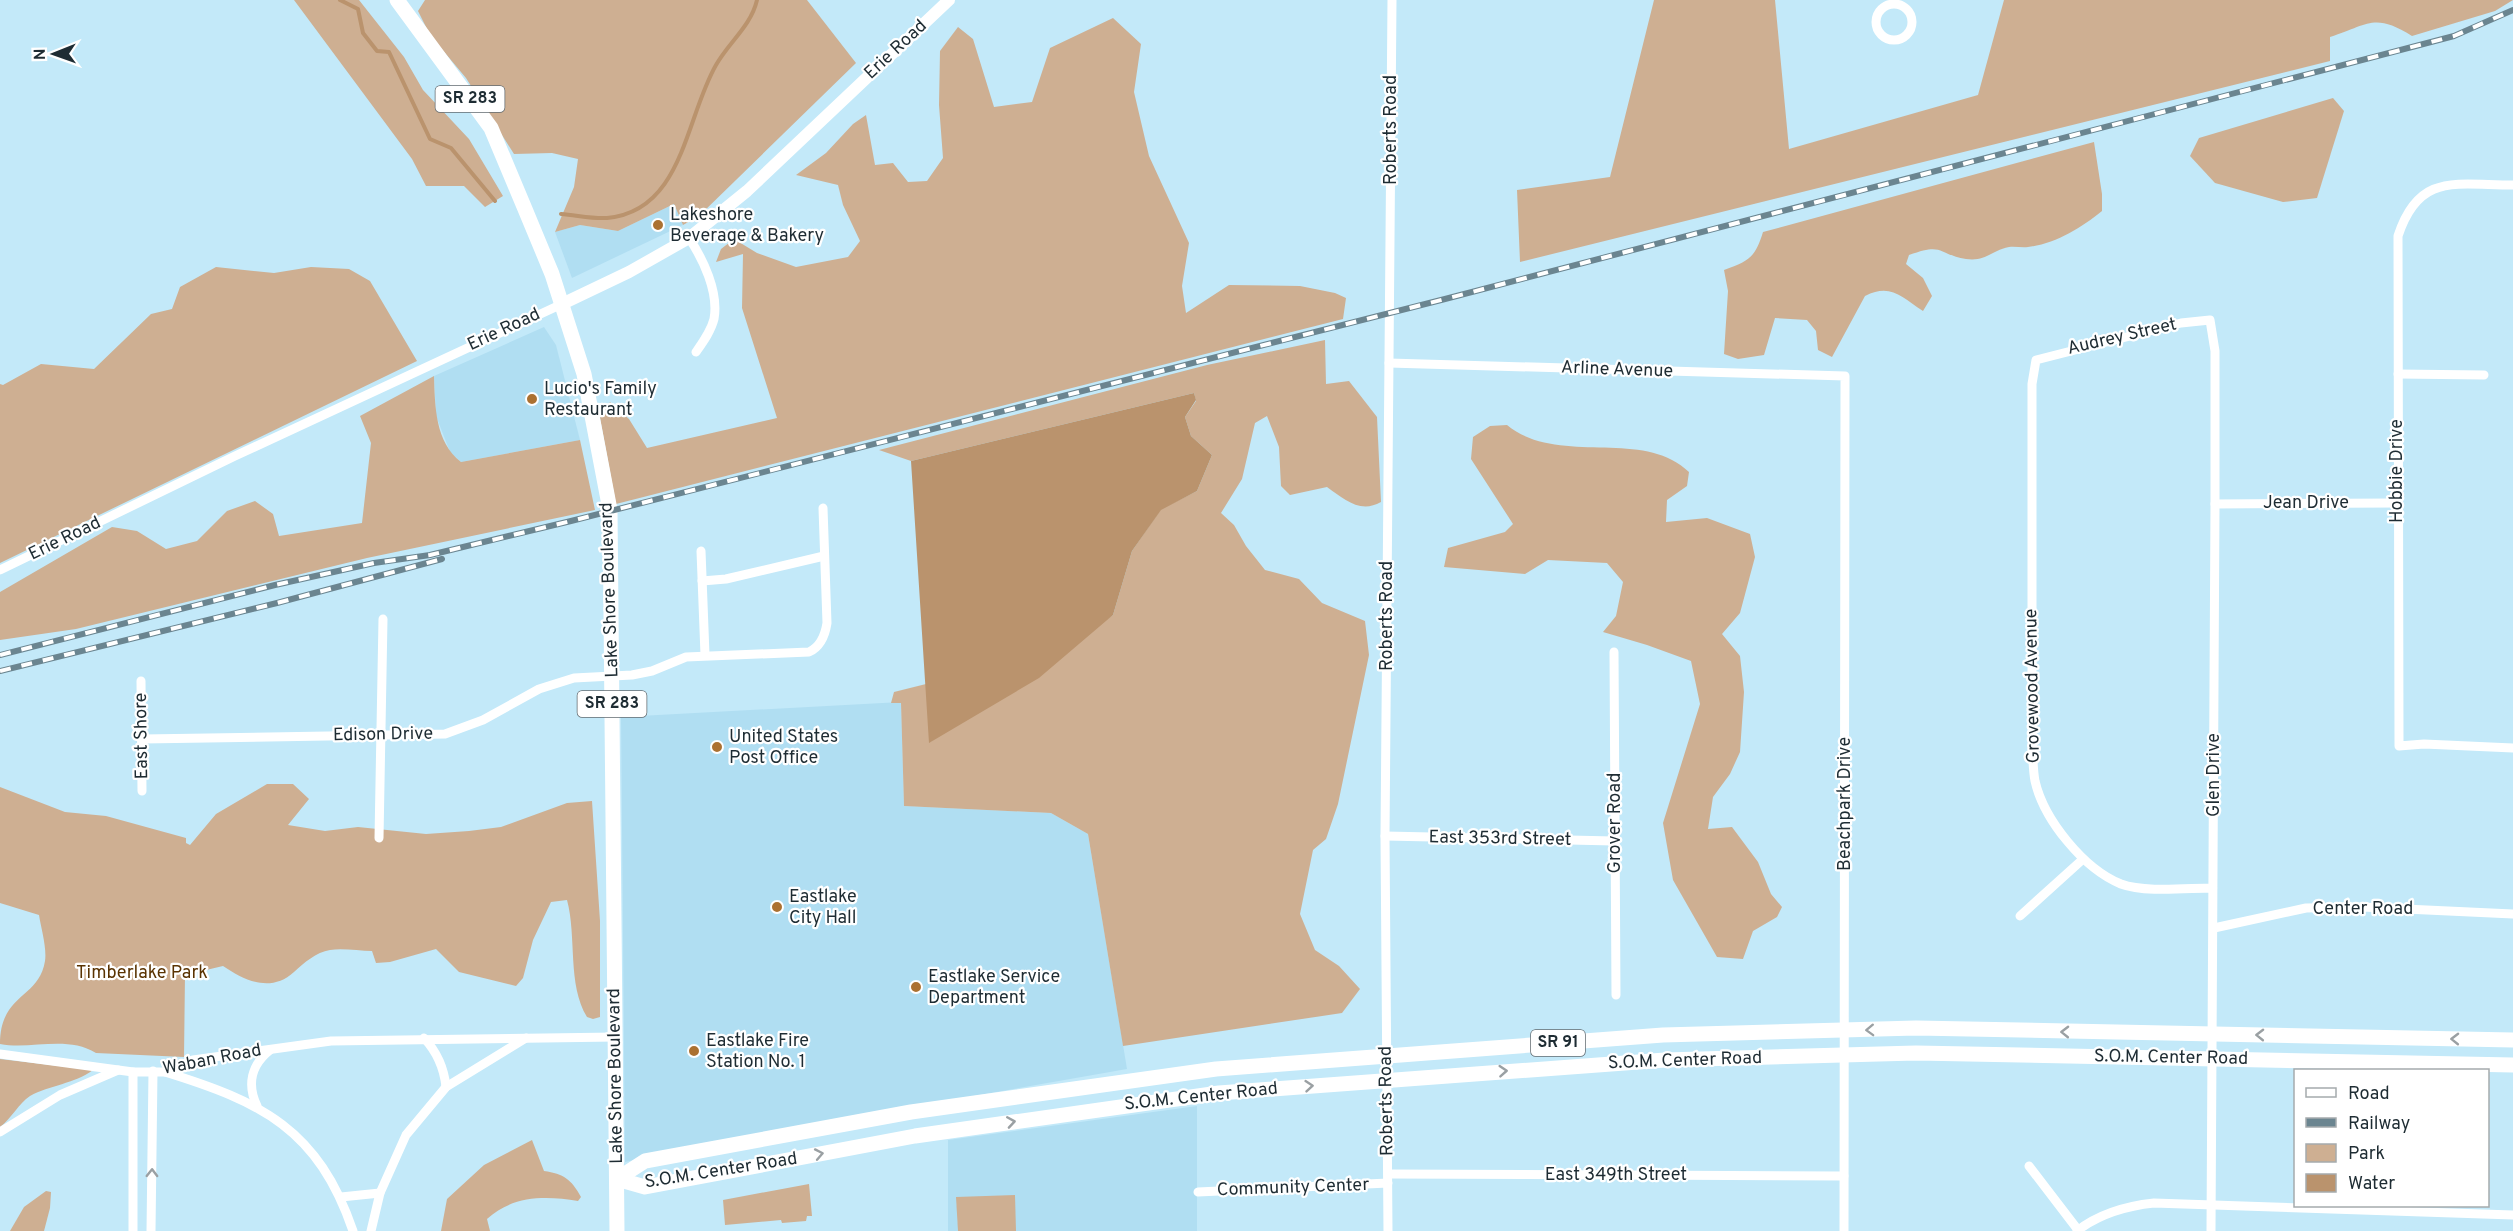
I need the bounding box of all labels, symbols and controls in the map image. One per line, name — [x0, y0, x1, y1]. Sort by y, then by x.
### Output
street label: Erie Road — [860, 15, 932, 85]
north arrow — [24, 24, 84, 84]
text: N — [31, 48, 51, 60]
street label: Roberts Road — [1380, 75, 1403, 185]
road number: SR 283 — [436, 86, 504, 112]
place label: Lakeshore Beverage & Bakery — [670, 204, 824, 248]
marker: Lakeshore Beverage & Bakery — [651, 218, 665, 232]
street label: Erie Road — [464, 303, 544, 357]
street label: Audrey Street — [2065, 313, 2179, 361]
street label: Arline Avenue — [1561, 357, 1673, 383]
place label: Lucio's Family Restaurant — [544, 378, 657, 422]
marker: Lucio's Family Restaurant — [525, 392, 539, 406]
street label: Hobbie Drive — [2386, 419, 2409, 523]
street label: Jean Drive — [2263, 492, 2349, 515]
street label: Lake Shore Boulevard — [595, 502, 625, 678]
street label: Erie Road — [25, 512, 105, 566]
street label: Roberts Road — [1376, 561, 1399, 671]
street label: Grovewood Avenue — [2020, 608, 2046, 764]
road number: SR 283 — [578, 691, 646, 717]
street label: East Shore — [130, 692, 154, 780]
street label: Edison Drive — [333, 723, 433, 747]
place label: United States Post Office — [729, 726, 838, 770]
street label: Glen Drive — [2203, 733, 2226, 817]
street label: Beachpark Drive — [1834, 737, 1857, 871]
marker: United States Post Office — [710, 740, 724, 754]
street label: Grover Road — [1604, 773, 1627, 873]
street label: East 353rd Street — [1428, 826, 1572, 852]
place label: Eastlake City Hall — [789, 886, 857, 930]
street label: Center Road — [2313, 898, 2413, 921]
marker: Eastlake City Hall — [770, 900, 784, 914]
park label: Timberlake Park — [76, 962, 208, 985]
place label: Eastlake Service Department — [928, 966, 1060, 1010]
marker: Eastlake Service Department — [909, 980, 923, 994]
street label: Lake Shore Boulevard — [603, 988, 629, 1164]
one-way arrow — [1865, 1023, 1874, 1036]
one-way arrow — [2060, 1026, 2069, 1038]
one-way arrow — [2255, 1029, 2264, 1041]
place label: Eastlake Fire Station No. 1 — [706, 1030, 809, 1074]
road number: SR 91 — [1531, 1030, 1585, 1056]
one-way arrow — [2450, 1033, 2459, 1045]
street label: Waban Road — [161, 1039, 263, 1081]
marker: Eastlake Fire Station No. 1 — [687, 1044, 701, 1058]
street label: S.O.M. Center Road — [2094, 1045, 2248, 1071]
street label: Roberts Road — [1375, 1046, 1399, 1156]
street label: S.O.M. Center Road — [1607, 1047, 1763, 1075]
one-way arrow — [1499, 1065, 1508, 1078]
legend — [2294, 1069, 2489, 1207]
street label: S.O.M. Center Road — [1123, 1077, 1279, 1117]
one-way arrow — [1304, 1080, 1313, 1093]
text: Road — [2348, 1083, 2390, 1106]
text: Railway — [2348, 1113, 2410, 1136]
one-way arrow — [1006, 1116, 1015, 1128]
text: Park — [2348, 1143, 2385, 1166]
street label: S.O.M. Center Road — [643, 1148, 799, 1194]
one-way arrow — [814, 1149, 823, 1161]
street label: East 349th Street — [1545, 1164, 1687, 1187]
one-way arrow — [146, 1168, 158, 1177]
text: Water — [2348, 1173, 2395, 1196]
street label: Community Center — [1216, 1174, 1370, 1202]

